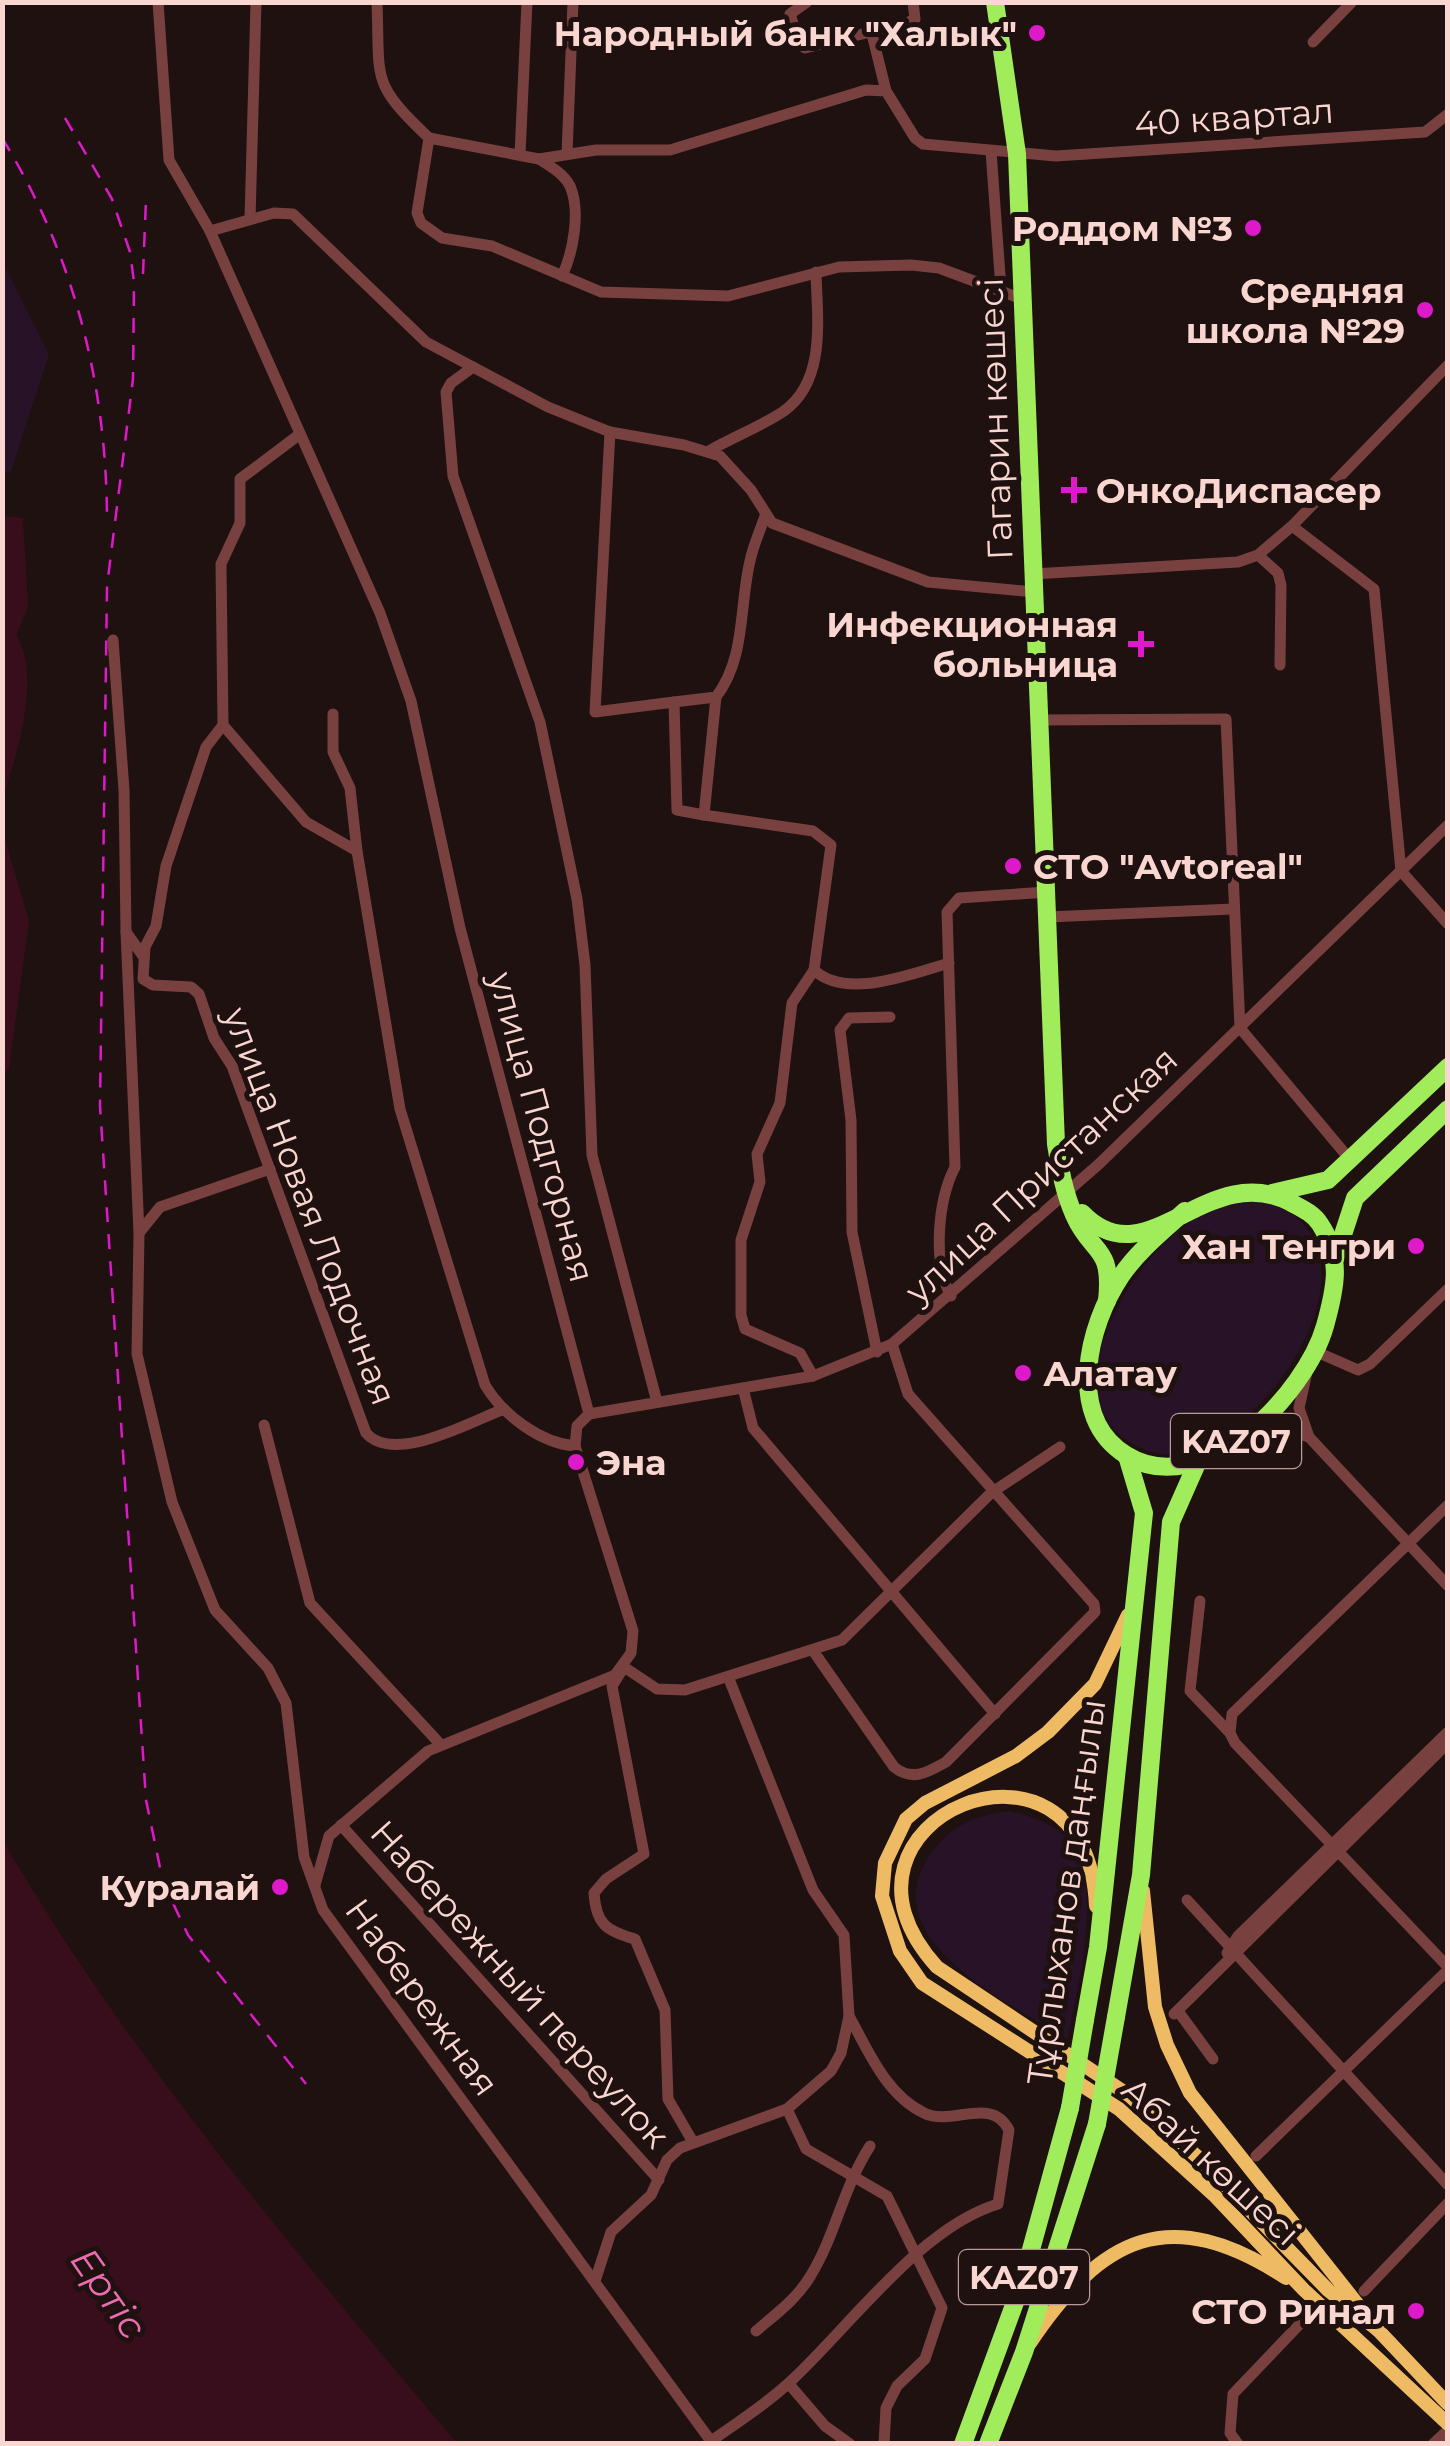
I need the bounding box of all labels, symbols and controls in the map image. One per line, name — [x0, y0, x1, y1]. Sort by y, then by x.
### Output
place label: Народный банк "Халык" — [553, 12, 1017, 55]
marker: Народный банк "Халык" — [1026, 22, 1048, 44]
street label: 40 квартал — [1133, 89, 1335, 145]
place label: Роддом №3 — [1012, 207, 1233, 250]
marker: Роддом №3 — [1242, 217, 1264, 239]
place label: Средняя школа №29 — [1186, 269, 1405, 352]
street label: Гагарин көшесі — [969, 277, 1021, 561]
marker: Средняя школа №29 — [1414, 299, 1436, 321]
place label: ОнкоДиспасер — [1096, 469, 1382, 512]
marker: ОнкоДиспасер — [1061, 477, 1087, 503]
place label: Инфекционная больница — [826, 603, 1118, 686]
marker: Инфекционная больница — [1128, 631, 1154, 657]
place label: СТО "Avtoreal" — [1033, 845, 1303, 888]
marker: СТО "Avtoreal" — [1002, 855, 1024, 877]
street label: улица Подгорная — [480, 966, 604, 1287]
street label: улица Новая Лодочная — [214, 1000, 406, 1411]
street label: улица Пристанская — [895, 1038, 1186, 1313]
place label: Хан Тенгри — [1182, 1225, 1396, 1268]
marker: Хан Тенгри — [1405, 1235, 1427, 1257]
place label: Алатау — [1043, 1352, 1177, 1395]
marker: Алатау — [1012, 1362, 1034, 1384]
road number: KAZ07 — [1171, 1414, 1301, 1468]
place label: Эна — [596, 1441, 666, 1484]
marker: Эна — [565, 1451, 587, 1473]
street label: Тұрлыханов даңғылы — [1018, 1696, 1114, 2088]
street label: Набережный переулок — [361, 1811, 679, 2157]
place label: Куралай — [100, 1866, 260, 1909]
marker: Куралай — [269, 1876, 291, 1898]
street label: Набережная — [336, 1890, 508, 2104]
street label: Абай көшесі — [1113, 2068, 1309, 2254]
water label: Ертіс — [61, 2238, 157, 2348]
road number: KAZ07 — [959, 2250, 1089, 2304]
place label: СТО Ринал — [1191, 2290, 1396, 2333]
marker: СТО Ринал — [1405, 2300, 1427, 2322]

